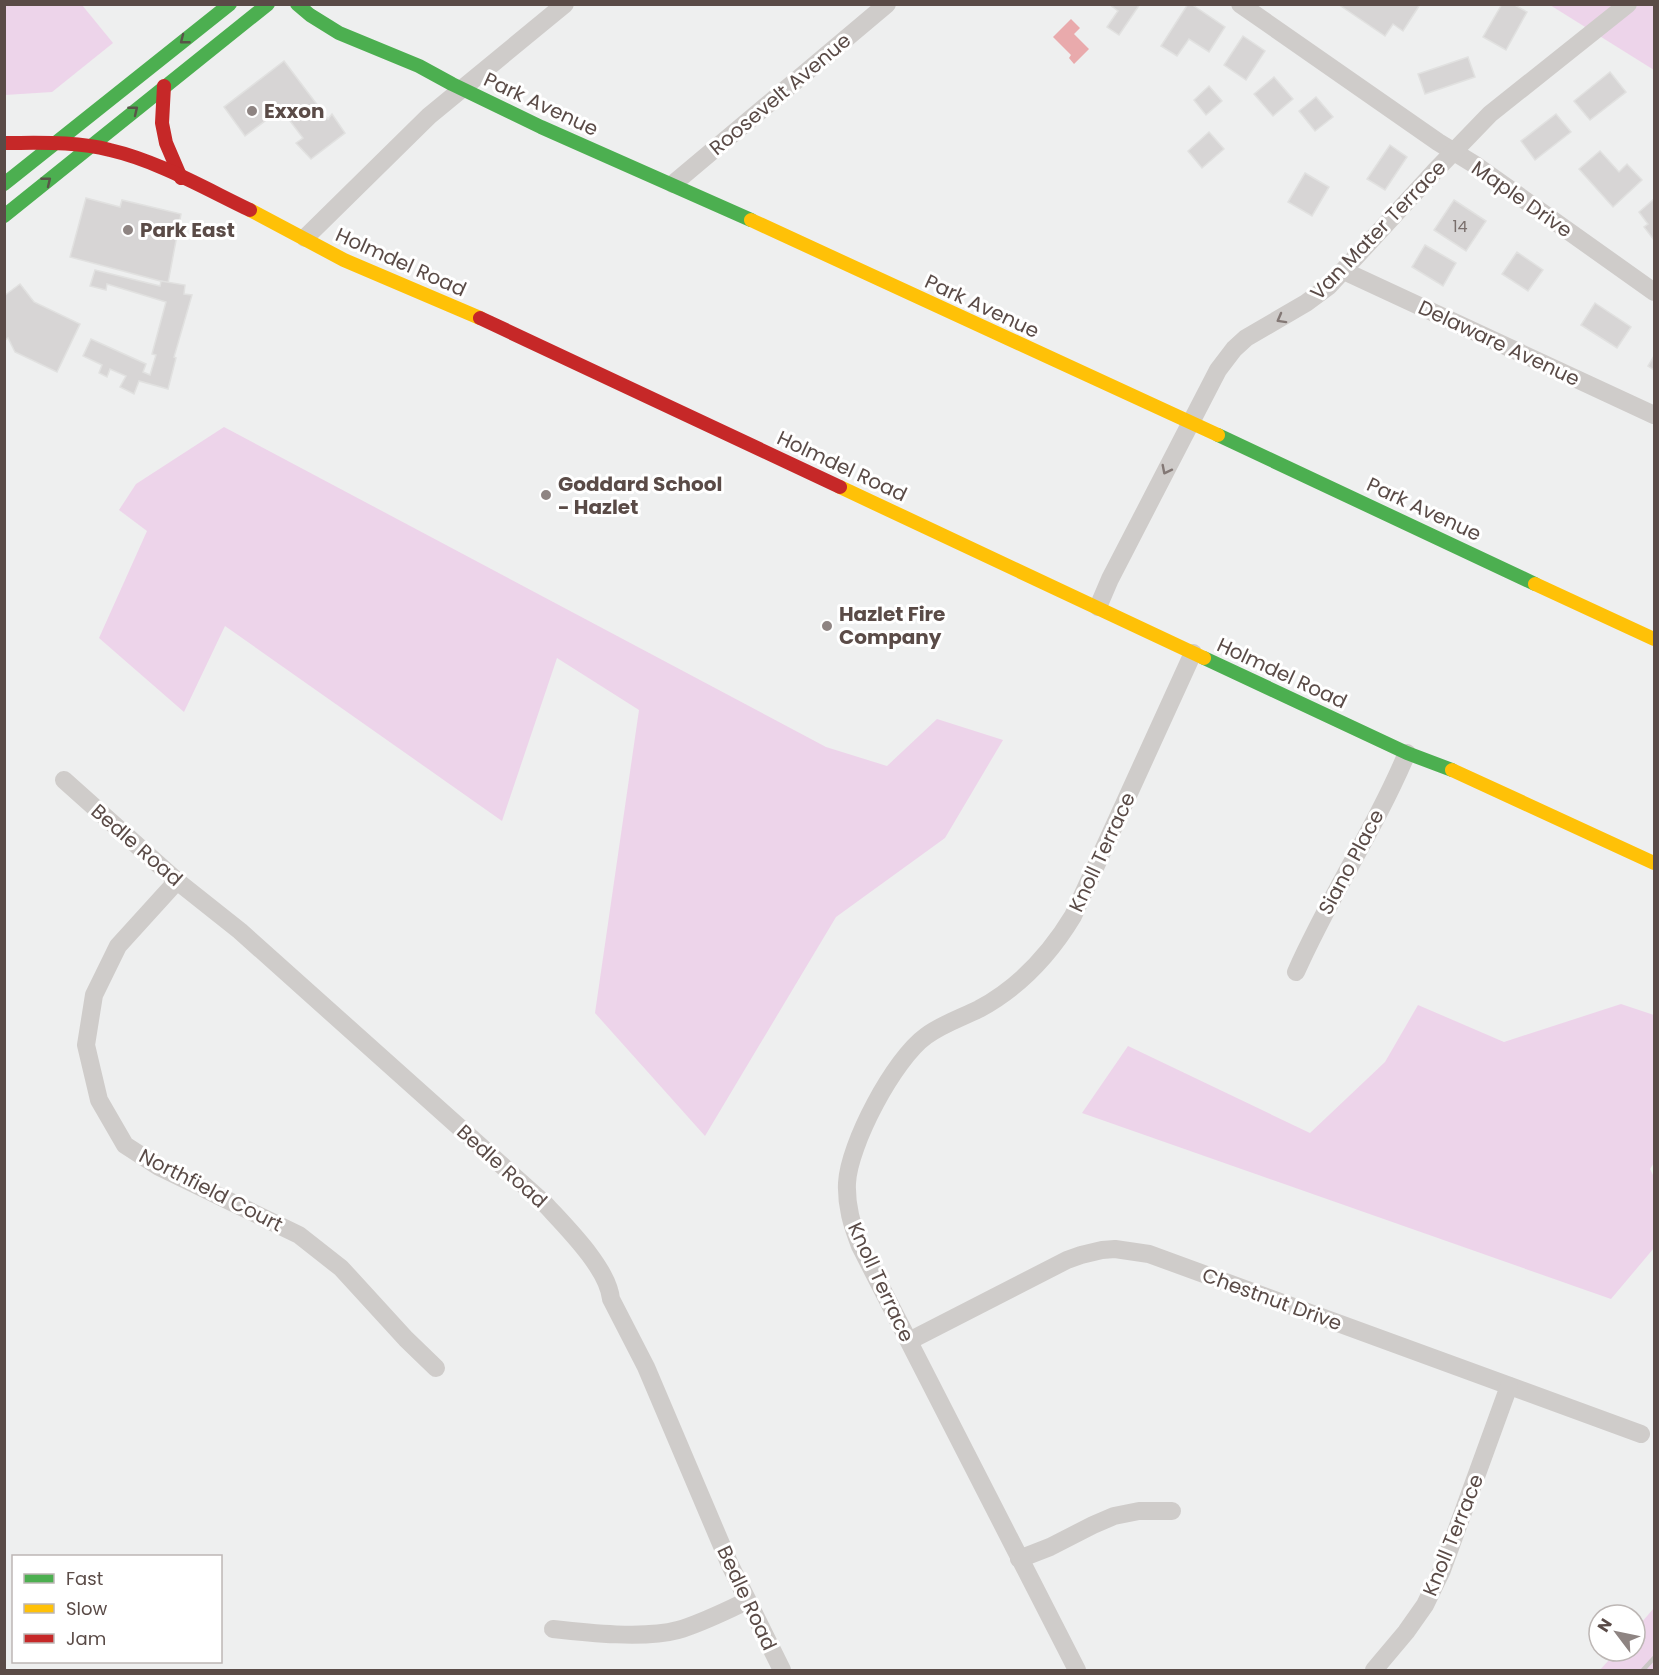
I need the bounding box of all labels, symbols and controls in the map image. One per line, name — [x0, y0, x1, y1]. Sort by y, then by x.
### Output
street label: Roosevelt Avenue — [703, 26, 857, 162]
one-way arrow — [180, 33, 191, 44]
street label: Park Avenue — [479, 65, 603, 143]
place label: Exxon — [264, 97, 325, 125]
marker: Exxon — [245, 104, 259, 118]
one-way arrow — [127, 106, 138, 117]
street label: Van Mater Terrace — [1304, 154, 1452, 306]
street label: Maple Drive — [1466, 154, 1578, 244]
one-way arrow — [40, 177, 51, 188]
house number: 14 — [1452, 215, 1468, 238]
place label: Park East — [140, 216, 235, 244]
street label: Holmdel Road — [331, 221, 471, 303]
marker: Park East — [121, 223, 135, 237]
street label: Park Avenue — [920, 267, 1044, 345]
street label: Delaware Avenue — [1414, 293, 1584, 393]
one-way arrow — [1277, 312, 1287, 323]
street label: Holmdel Road — [772, 424, 912, 508]
one-way arrow — [1162, 464, 1174, 475]
place label: Goddard School - Hazlet — [558, 470, 722, 521]
street label: Park Avenue — [1362, 470, 1486, 548]
marker: Goddard School - Hazlet — [539, 488, 553, 502]
place label: Hazlet Fire Company — [839, 600, 945, 651]
marker: Hazlet Fire Company — [820, 619, 834, 633]
street label: Holmdel Road — [1212, 631, 1352, 715]
street label: Knoll Terrace — [1062, 788, 1142, 916]
street label: Bedle Road — [85, 797, 189, 893]
street label: Siano Place — [1311, 804, 1391, 920]
street label: Bedle Road — [451, 1118, 553, 1214]
street label: Northfield Court — [134, 1142, 288, 1238]
street label: Knoll Terrace — [841, 1218, 921, 1346]
street label: Chestnut Drive — [1198, 1261, 1346, 1337]
street label: Knoll Terrace — [1416, 1470, 1490, 1600]
street label: Bedle Road — [710, 1541, 784, 1655]
legend — [12, 1555, 222, 1663]
text: Fast — [66, 1566, 103, 1591]
text: Slow — [66, 1596, 108, 1621]
north arrow — [1587, 1603, 1647, 1663]
text: N — [1592, 1614, 1618, 1637]
text: Jam — [66, 1626, 106, 1651]

